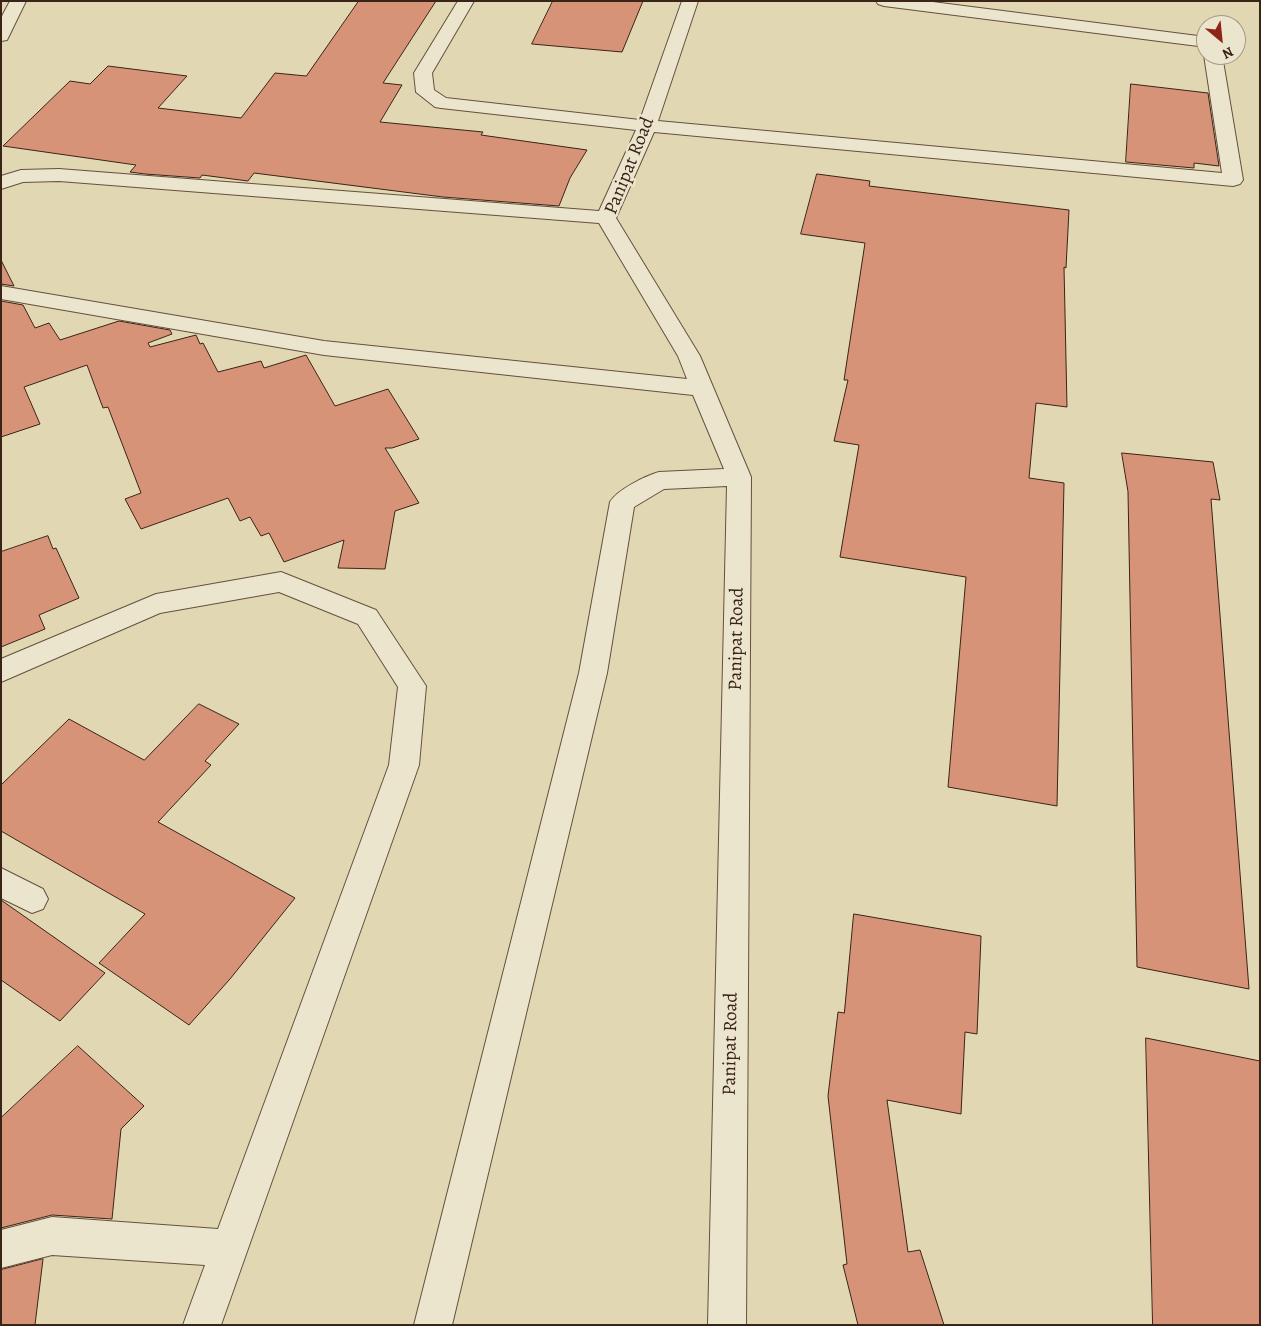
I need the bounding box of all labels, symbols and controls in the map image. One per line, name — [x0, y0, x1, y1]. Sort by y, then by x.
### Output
north arrow — [1196, 15, 1246, 65]
text: N — [1219, 42, 1237, 64]
street label: Panipat Road — [600, 114, 660, 218]
street label: Panipat Road — [725, 587, 749, 691]
street label: Panipat Road — [719, 992, 743, 1096]

